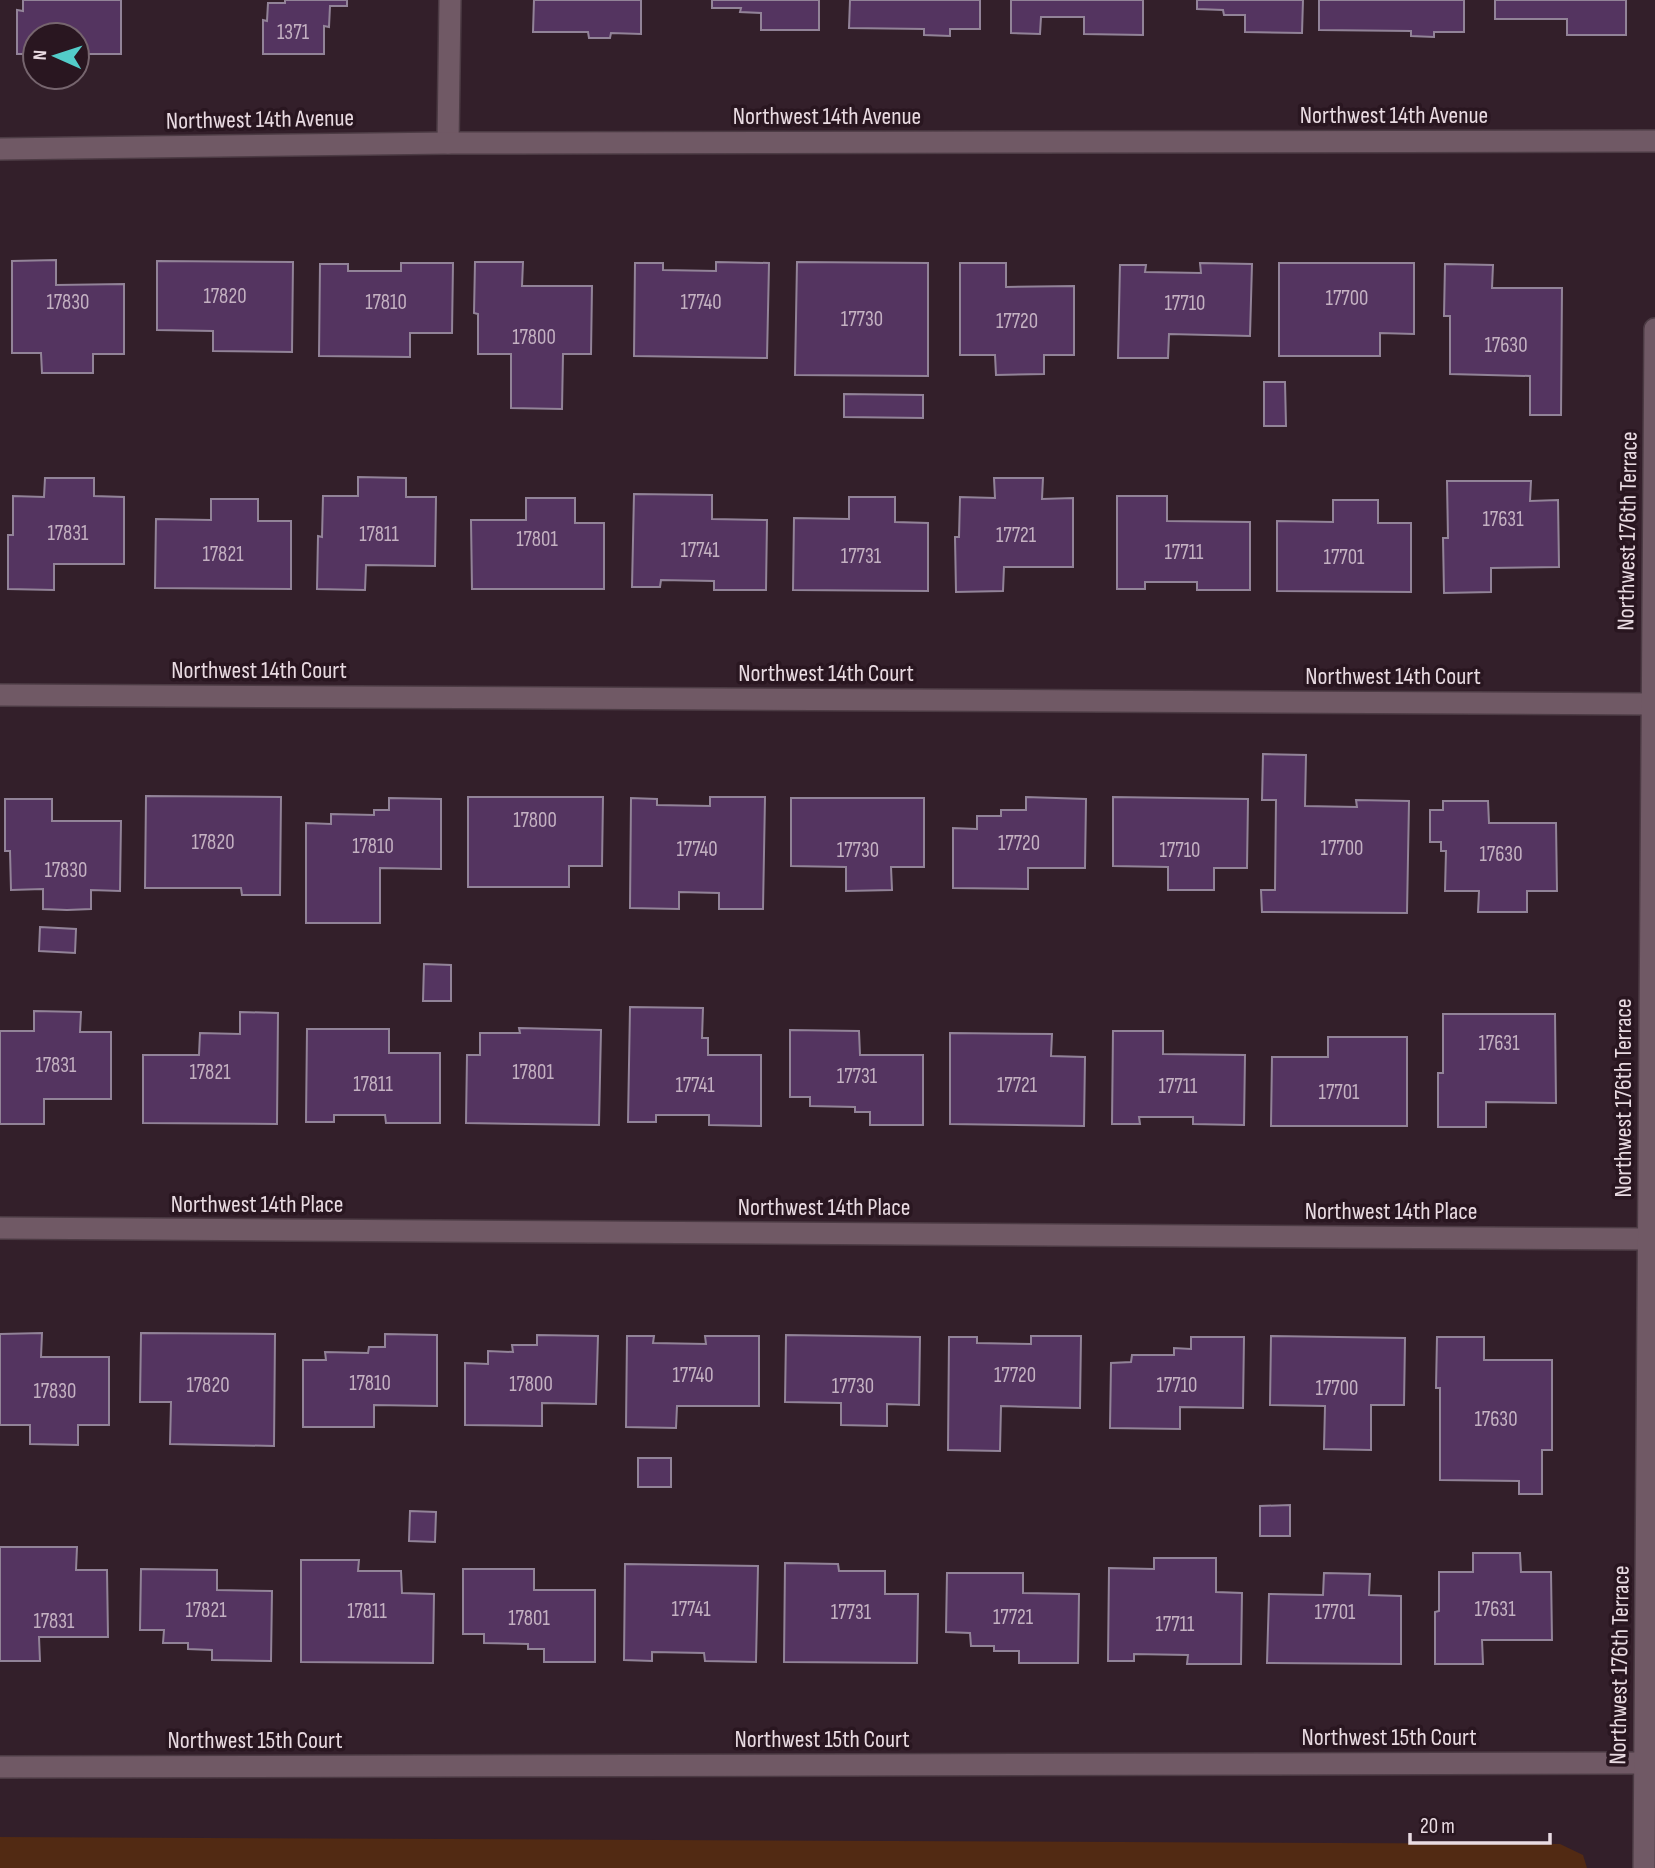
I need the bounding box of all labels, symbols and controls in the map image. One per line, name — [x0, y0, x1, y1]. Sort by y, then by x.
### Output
house number: 1371 — [277, 20, 310, 45]
north arrow — [21, 21, 91, 91]
text: N — [29, 50, 52, 61]
street label: Northwest 14th Avenue — [1300, 101, 1488, 130]
street label: Northwest 14th Avenue — [733, 102, 921, 131]
street label: Northwest 14th Avenue — [166, 103, 354, 136]
house number: 17820 — [203, 284, 247, 309]
house number: 17700 — [1326, 286, 1368, 311]
house number: 17830 — [47, 290, 90, 315]
house number: 17810 — [365, 290, 407, 315]
house number: 17740 — [680, 290, 722, 315]
house number: 17710 — [1165, 291, 1205, 316]
house number: 17730 — [841, 307, 883, 332]
house number: 17720 — [996, 309, 1038, 334]
house number: 17800 — [512, 325, 556, 350]
house number: 17630 — [1484, 333, 1528, 358]
street label: Northwest 176th Terrace — [1611, 431, 1644, 631]
house number: 17631 — [1482, 507, 1524, 532]
house number: 17831 — [48, 521, 89, 546]
house number: 17811 — [359, 522, 399, 547]
house number: 17721 — [996, 523, 1037, 548]
house number: 17801 — [516, 527, 558, 552]
house number: 17741 — [680, 538, 720, 563]
house number: 17711 — [1165, 540, 1204, 565]
house number: 17821 — [202, 542, 244, 567]
house number: 17731 — [841, 544, 882, 569]
house number: 17701 — [1324, 545, 1365, 570]
street label: Northwest 14th Court — [171, 656, 347, 685]
street label: Northwest 14th Court — [738, 659, 914, 688]
street label: Northwest 14th Court — [1305, 662, 1481, 691]
house number: 17800 — [513, 808, 557, 833]
house number: 17820 — [191, 830, 235, 855]
house number: 17720 — [998, 831, 1040, 856]
house number: 17810 — [352, 834, 394, 859]
house number: 17700 — [1321, 836, 1363, 861]
house number: 17740 — [676, 837, 718, 862]
house number: 17730 — [837, 838, 879, 863]
house number: 17710 — [1160, 838, 1200, 863]
house number: 17630 — [1479, 842, 1523, 867]
house number: 17830 — [45, 858, 88, 883]
street label: Northwest 176th Terrace — [1609, 998, 1638, 1198]
house number: 17631 — [1478, 1031, 1520, 1056]
house number: 17831 — [36, 1053, 77, 1078]
house number: 17821 — [189, 1060, 231, 1085]
house number: 17801 — [512, 1060, 554, 1085]
house number: 17731 — [837, 1064, 878, 1089]
house number: 17811 — [353, 1072, 393, 1097]
house number: 17741 — [675, 1073, 715, 1098]
house number: 17721 — [997, 1073, 1038, 1098]
house number: 17711 — [1159, 1074, 1198, 1099]
house number: 17701 — [1319, 1080, 1360, 1105]
street label: Northwest 14th Place — [171, 1190, 343, 1219]
street label: Northwest 14th Place — [738, 1193, 910, 1222]
street label: Northwest 14th Place — [1305, 1197, 1477, 1226]
house number: 17740 — [672, 1363, 714, 1388]
house number: 17720 — [994, 1363, 1036, 1388]
house number: 17810 — [349, 1371, 391, 1396]
house number: 17800 — [509, 1372, 553, 1397]
house number: 17820 — [186, 1373, 230, 1398]
house number: 17710 — [1157, 1373, 1197, 1398]
house number: 17730 — [832, 1374, 874, 1399]
house number: 17700 — [1316, 1376, 1358, 1401]
house number: 17830 — [34, 1379, 77, 1404]
house number: 17630 — [1474, 1407, 1518, 1432]
street label: Northwest 176th Terrace — [1603, 1565, 1636, 1765]
house number: 17741 — [671, 1597, 711, 1622]
house number: 17631 — [1474, 1597, 1516, 1622]
house number: 17821 — [185, 1598, 227, 1623]
house number: 17811 — [347, 1599, 387, 1624]
house number: 17731 — [831, 1600, 872, 1625]
house number: 17701 — [1315, 1600, 1356, 1625]
house number: 17721 — [993, 1605, 1034, 1630]
house number: 17801 — [508, 1606, 550, 1631]
house number: 17831 — [34, 1609, 75, 1634]
house number: 17711 — [1156, 1612, 1195, 1637]
street label: Northwest 15th Court — [1301, 1723, 1477, 1752]
street label: Northwest 15th Court — [734, 1725, 910, 1754]
street label: Northwest 15th Court — [167, 1726, 343, 1755]
scale bar — [1410, 1801, 1550, 1845]
text: 20 m — [1420, 1814, 1455, 1839]

